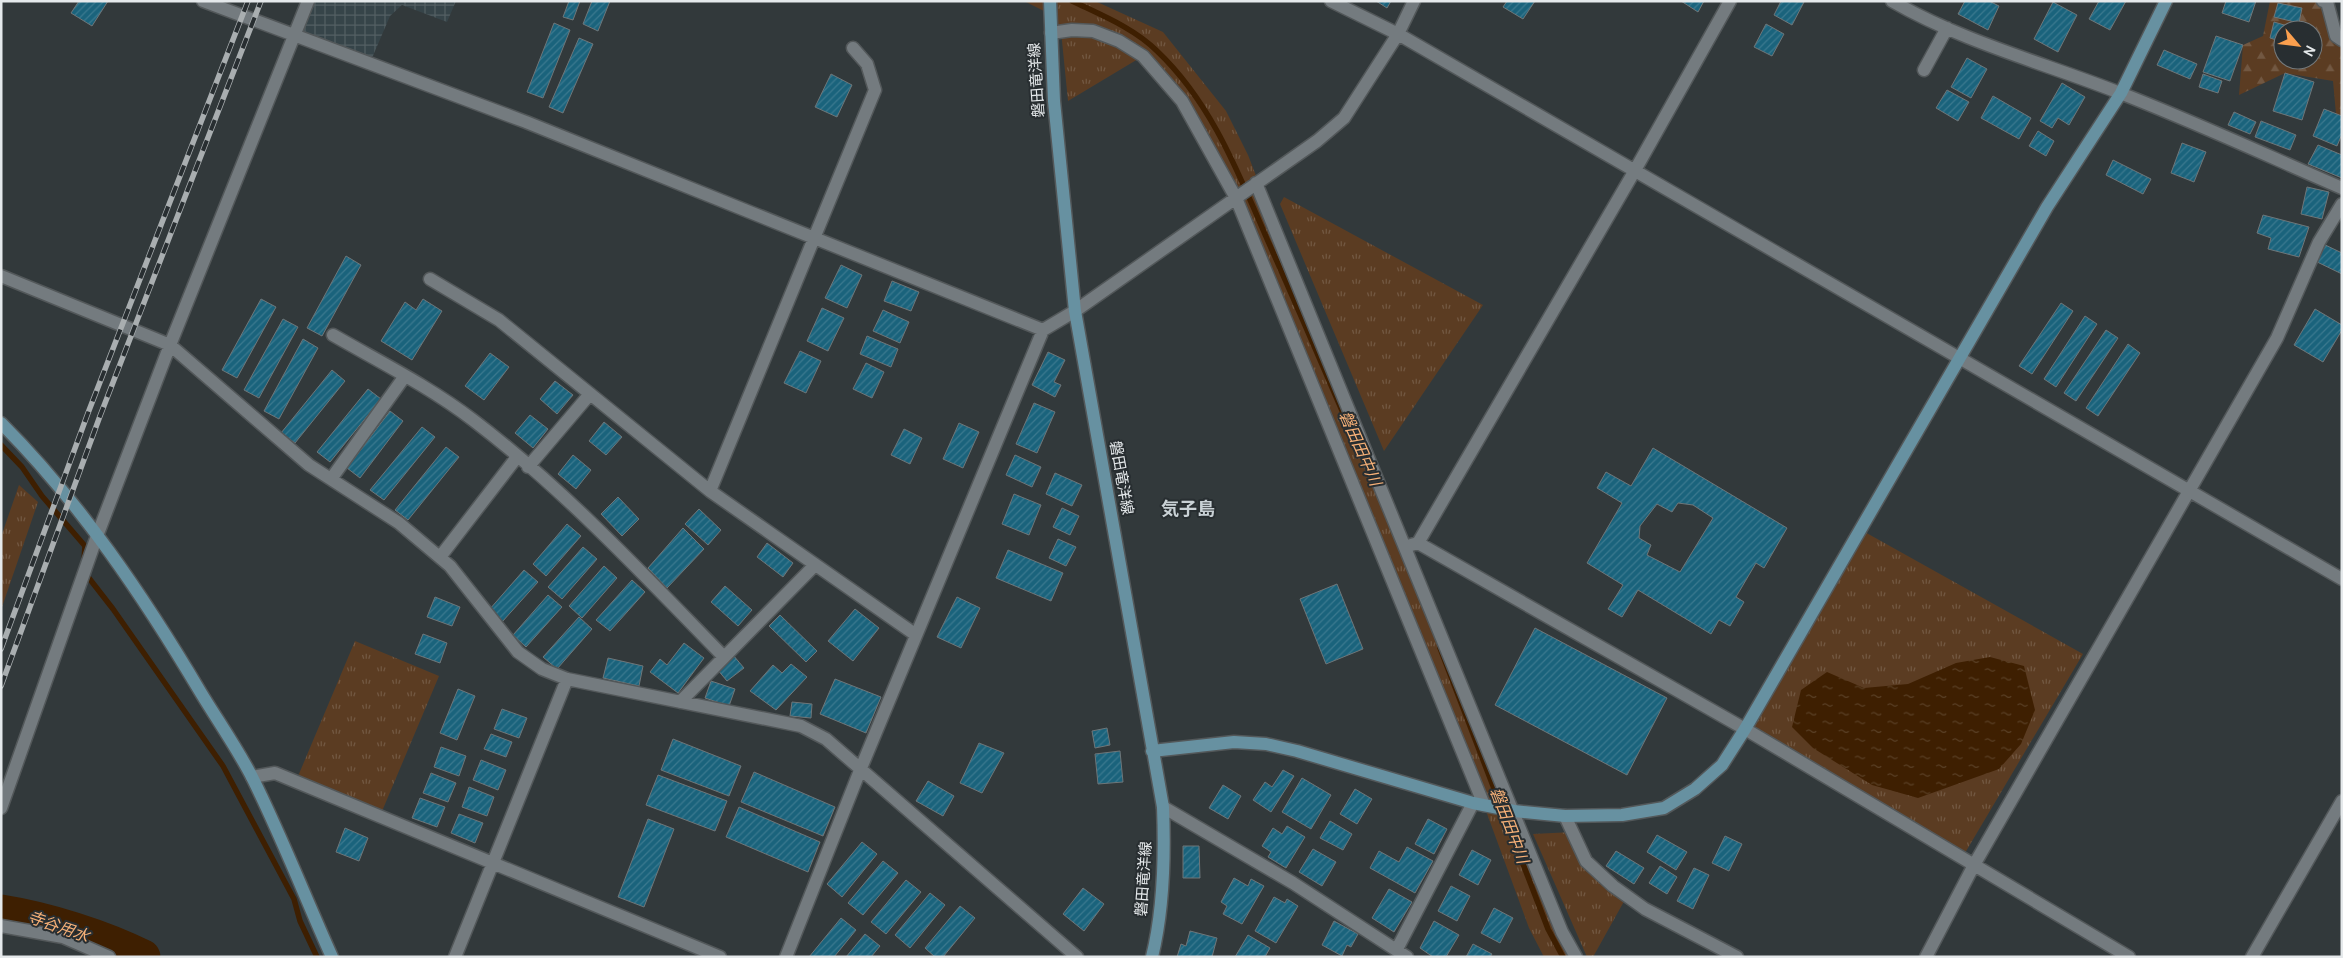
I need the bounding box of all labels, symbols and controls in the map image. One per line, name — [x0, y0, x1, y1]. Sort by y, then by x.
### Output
north arrow — [2273, 20, 2323, 70]
street label: 磐田竜洋線 — [1026, 42, 1050, 118]
text: N — [2298, 42, 2318, 59]
water label: 磐田田中川 — [1334, 408, 1385, 491]
street label: 磐田竜洋線 — [1104, 439, 1136, 517]
district label: 気子島 — [1161, 499, 1215, 522]
water label: 磐田田中川 — [1484, 785, 1532, 869]
street label: 磐田竜洋線 — [1133, 841, 1157, 917]
water label: 寺谷用水 — [24, 908, 93, 949]

